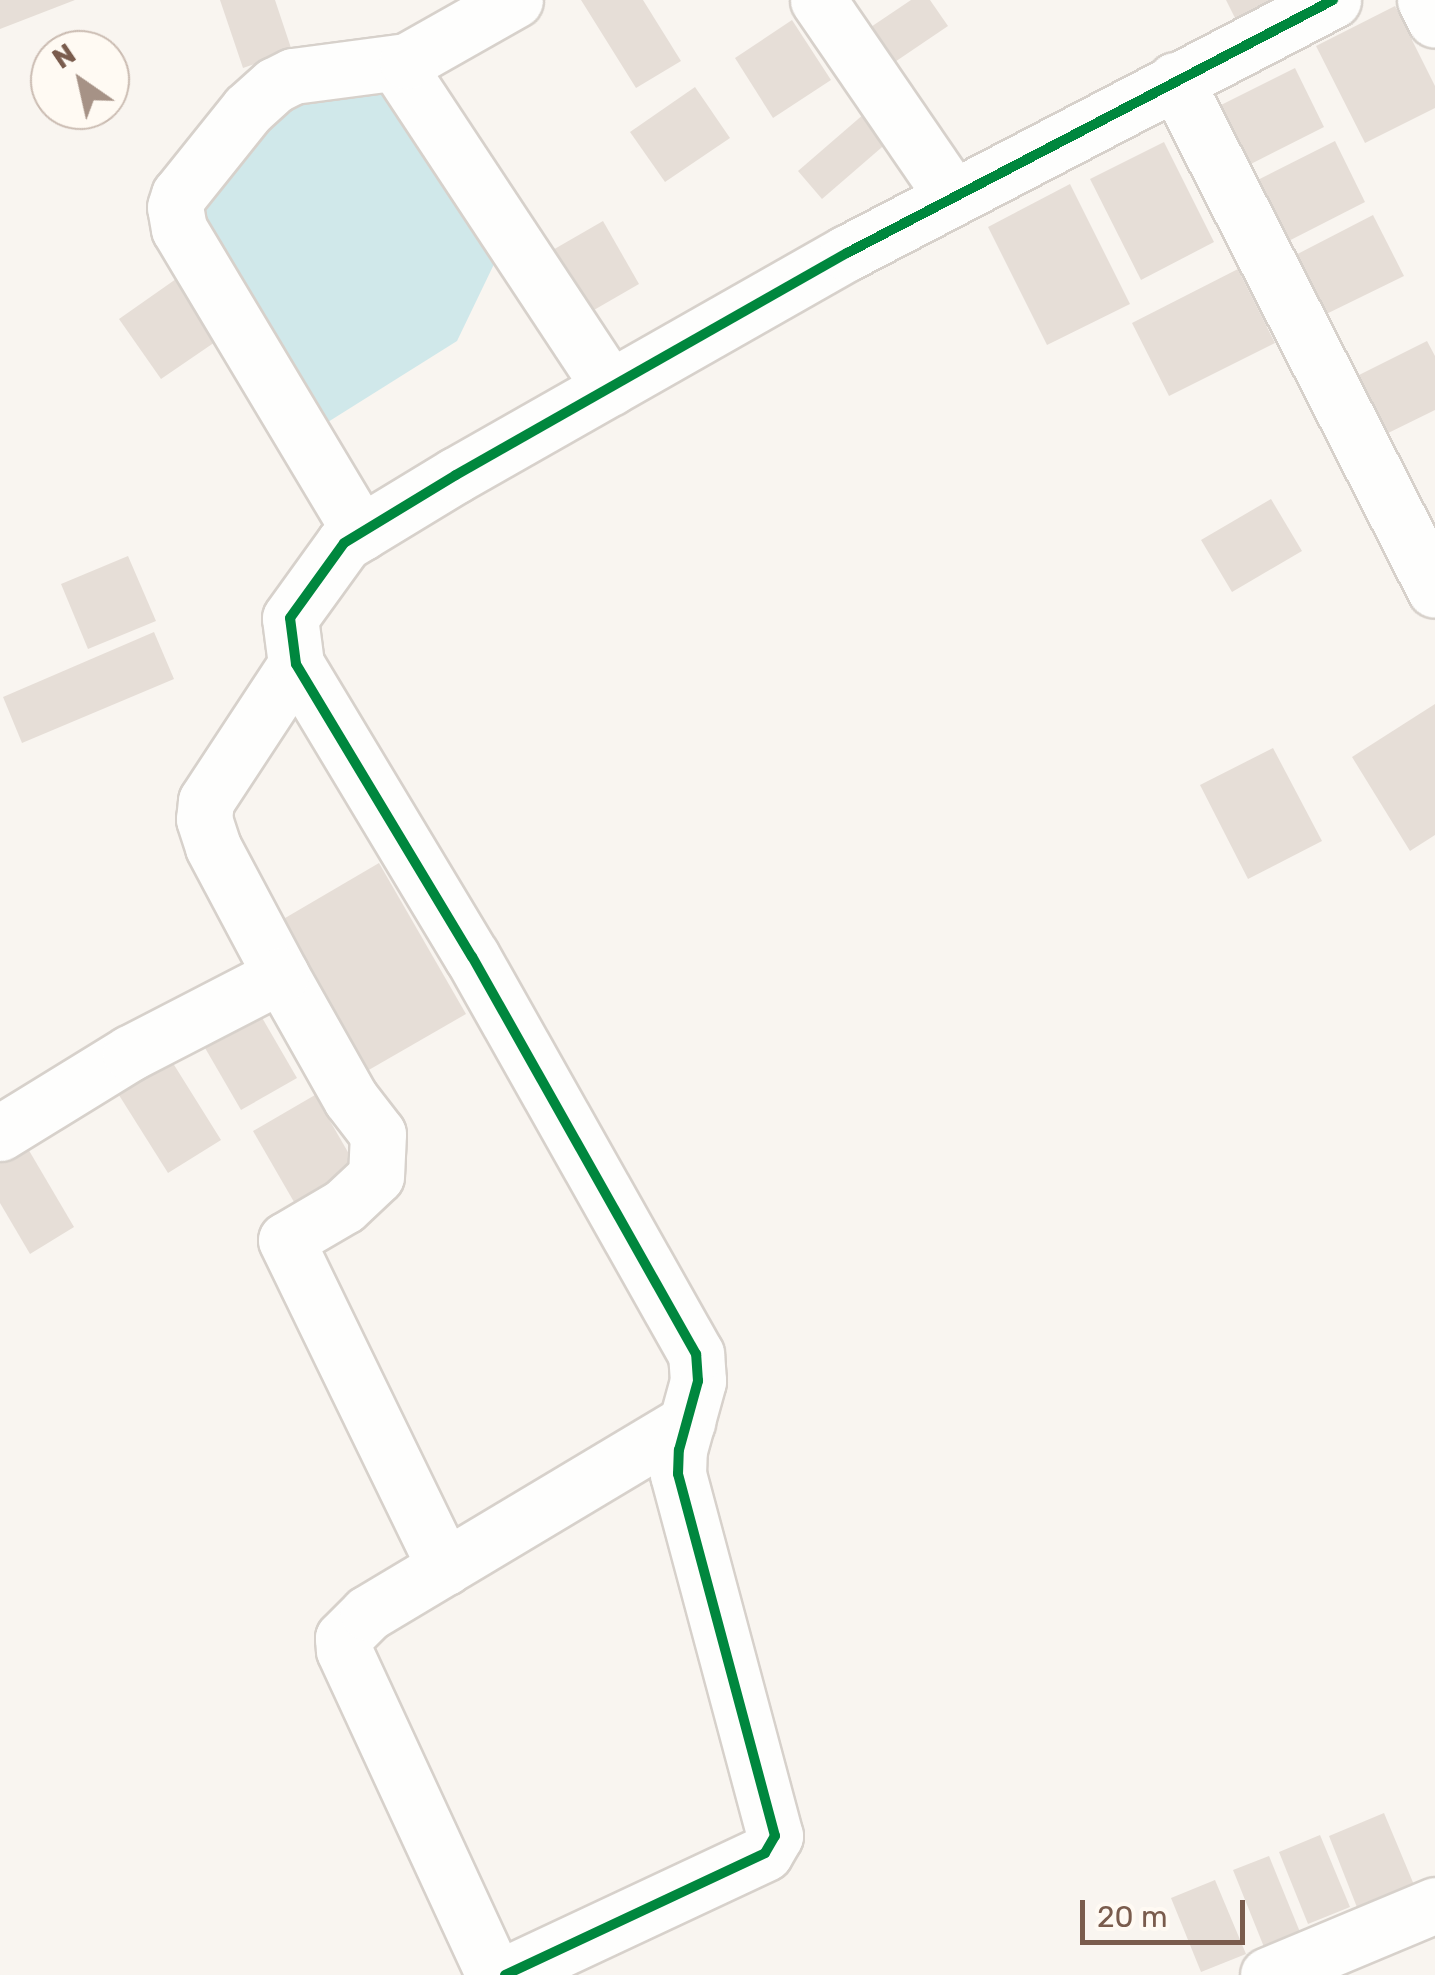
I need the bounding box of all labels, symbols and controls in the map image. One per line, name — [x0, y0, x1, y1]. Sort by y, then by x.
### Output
north arrow — [30, 30, 130, 130]
text: N — [46, 37, 82, 76]
scale bar — [1085, 1880, 1250, 1942]
text: 20 m — [1097, 1899, 1168, 1935]

